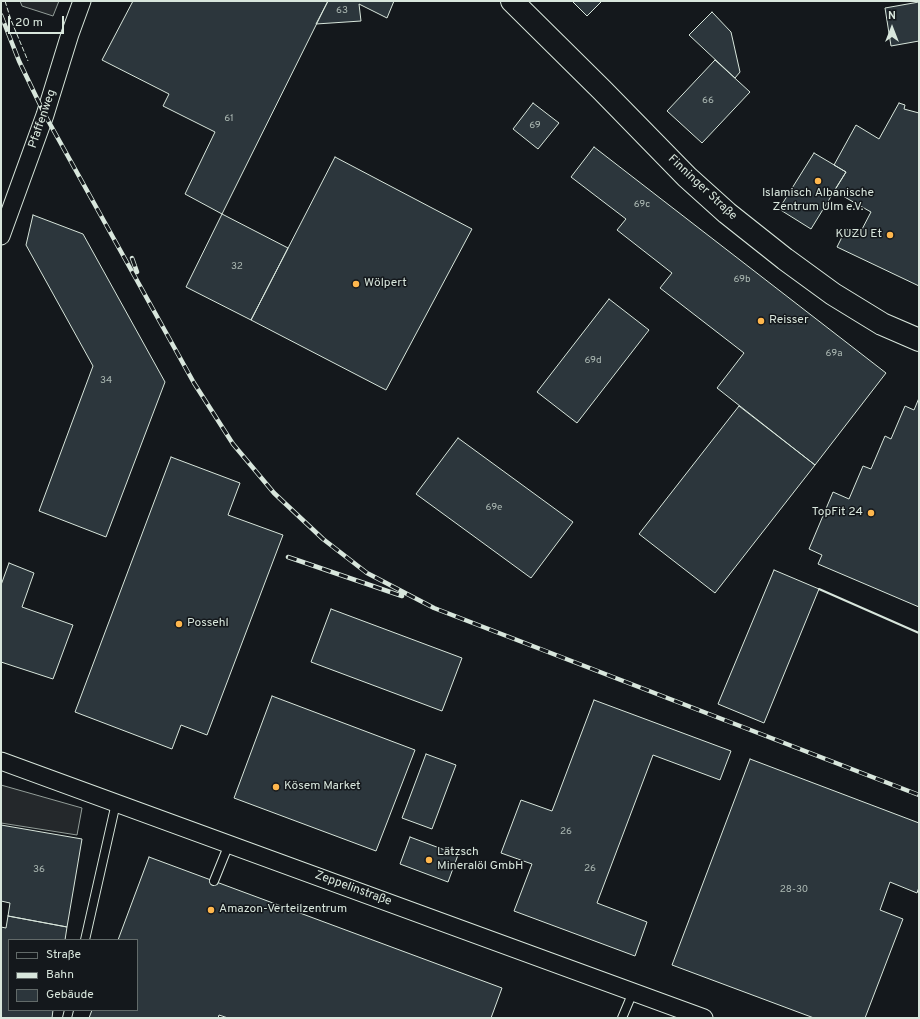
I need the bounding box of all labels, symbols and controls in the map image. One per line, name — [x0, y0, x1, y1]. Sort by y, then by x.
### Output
house number: 63 — [336, 5, 348, 17]
scale bar — [10, 8, 66, 34]
north arrow — [872, 8, 912, 48]
text: N — [888, 9, 896, 23]
text: 20 m — [15, 15, 43, 31]
street label: Pfaffenweg — [26, 88, 60, 150]
house number: 66 — [702, 95, 714, 107]
house number: 61 — [224, 113, 234, 125]
house number: 69 — [529, 120, 541, 132]
street label: Finninger Straße — [664, 152, 740, 224]
marker: Islamisch Albanische Zentrum Ulm e.V. — [813, 176, 823, 186]
place label: Islamisch Albanische Zentrum Ulm e.V. — [762, 187, 874, 215]
house number: 69c — [634, 199, 650, 211]
place label: KUZU Et — [836, 228, 882, 242]
marker: KUZU Et — [885, 230, 895, 240]
house number: 32 — [231, 261, 243, 273]
house number: 69b — [733, 274, 751, 286]
place label: Wölpert — [364, 277, 407, 291]
marker: Wölpert — [351, 279, 361, 289]
place label: Reisser — [769, 314, 809, 328]
marker: Reisser — [756, 316, 766, 326]
house number: 69a — [826, 348, 842, 360]
house number: 69d — [584, 355, 602, 367]
house number: 34 — [100, 375, 112, 387]
house number: 69e — [486, 502, 502, 514]
place label: TopFit 24 — [812, 506, 863, 520]
marker: TopFit 24 — [866, 508, 876, 518]
place label: Possehl — [187, 617, 229, 631]
marker: Possehl — [174, 619, 184, 629]
place label: Kösem Market — [284, 780, 361, 794]
marker: Kösem Market — [271, 782, 281, 792]
house number: 26 — [560, 826, 572, 838]
place label: Lätzsch Mineralöl GmbH — [437, 846, 523, 874]
marker: Lätzsch Mineralöl GmbH — [424, 855, 434, 865]
house number: 26 — [584, 863, 596, 875]
house number: 36 — [33, 864, 45, 876]
street label: Zeppelinstraße — [313, 868, 393, 910]
house number: 28-30 — [780, 884, 808, 896]
place label: Amazon-Verteilzentrum — [219, 903, 347, 917]
marker: Amazon-Verteilzentrum — [206, 905, 216, 915]
legend — [8, 939, 138, 1011]
text: Straße — [46, 947, 81, 963]
text: Bahn — [46, 967, 74, 983]
text: Gebäude — [46, 987, 94, 1003]

